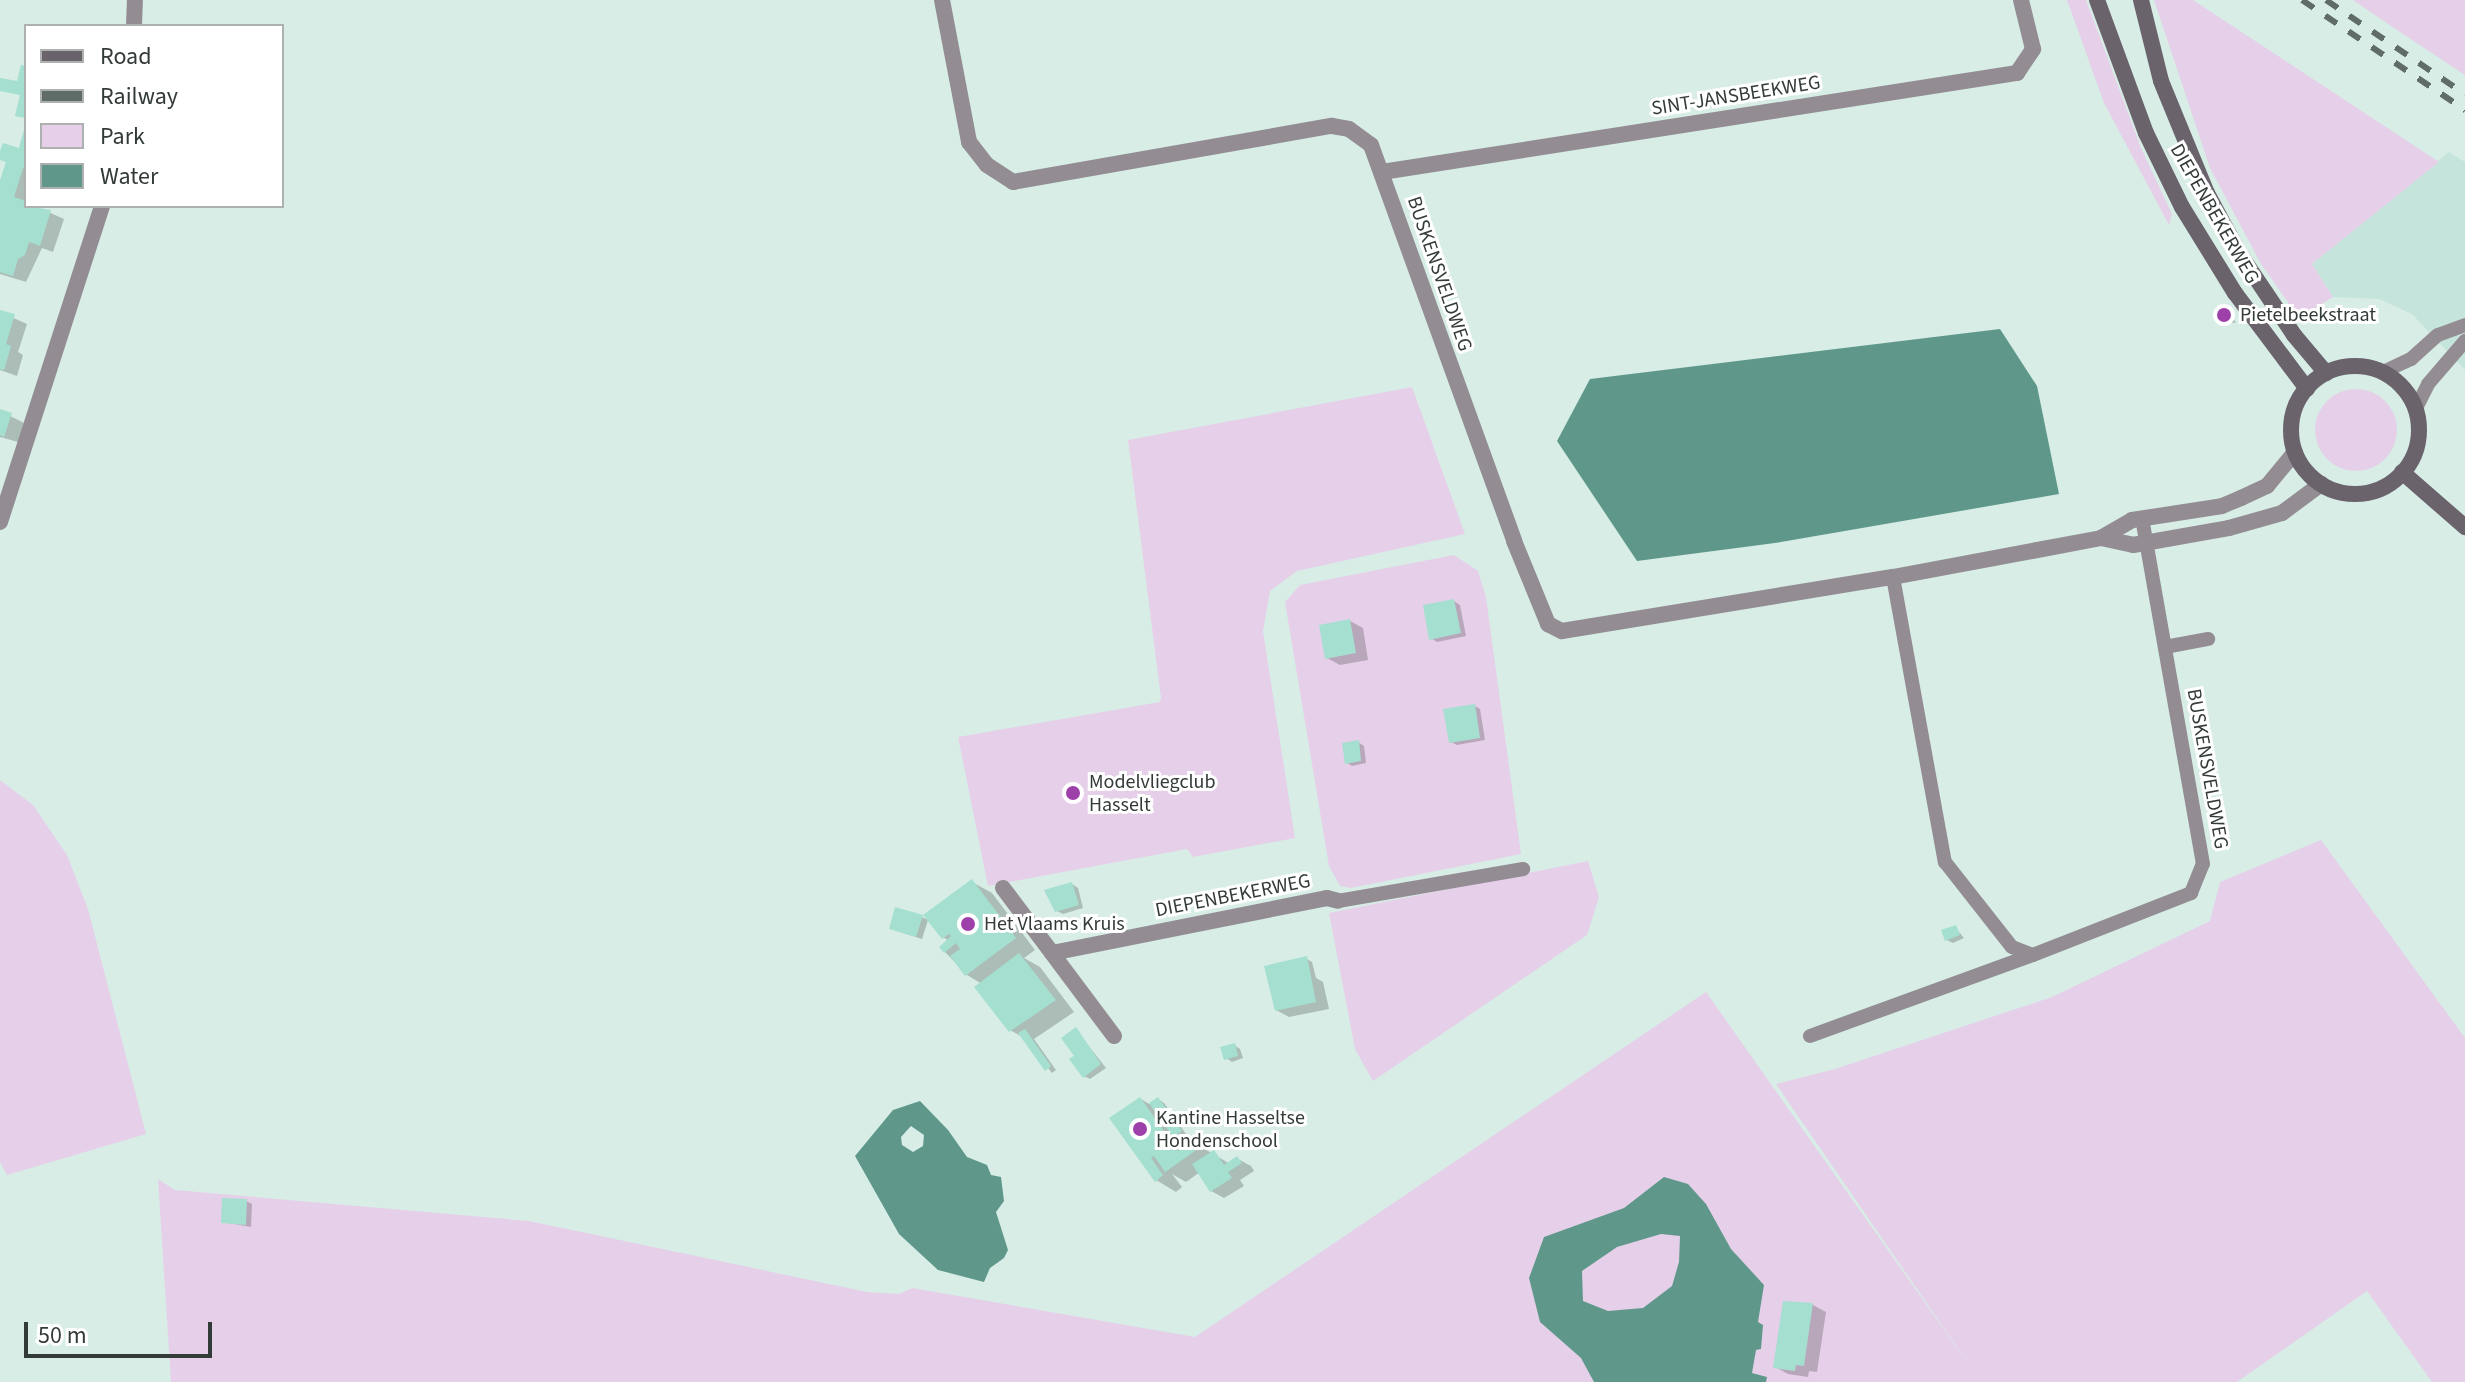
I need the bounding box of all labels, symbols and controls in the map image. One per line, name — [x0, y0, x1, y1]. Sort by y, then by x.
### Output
legend — [24, 24, 284, 208]
text: Road — [100, 39, 152, 74]
street label: SINT-JANSBEEKWEG — [1650, 71, 1822, 121]
text: Railway — [100, 79, 178, 114]
text: Park — [100, 119, 145, 154]
street label: DIEPENBEKERWEG — [2164, 140, 2264, 288]
text: Water — [100, 159, 158, 194]
street label: BUSKENSVELDWEG — [1401, 193, 1477, 355]
place label: Pietelbeekstraat — [2240, 303, 2376, 327]
marker: Pietelbeekstraat — [2215, 306, 2233, 324]
street label: BUSKENSVELDWEG — [2181, 687, 2233, 851]
place label: Modelvliegclub Hasselt — [1089, 770, 1216, 817]
marker: Modelvliegclub Hasselt — [1064, 784, 1082, 802]
street label: DIEPENBEKERWEG — [1153, 869, 1313, 923]
place label: Het Vlaams Kruis — [984, 912, 1125, 936]
marker: Het Vlaams Kruis — [959, 915, 977, 933]
place label: Kantine Hasseltse Hondenschool — [1156, 1106, 1305, 1153]
marker: Kantine Hasseltse Hondenschool — [1131, 1120, 1149, 1138]
scale bar — [28, 1306, 216, 1356]
text: 50 m — [38, 1318, 87, 1353]

